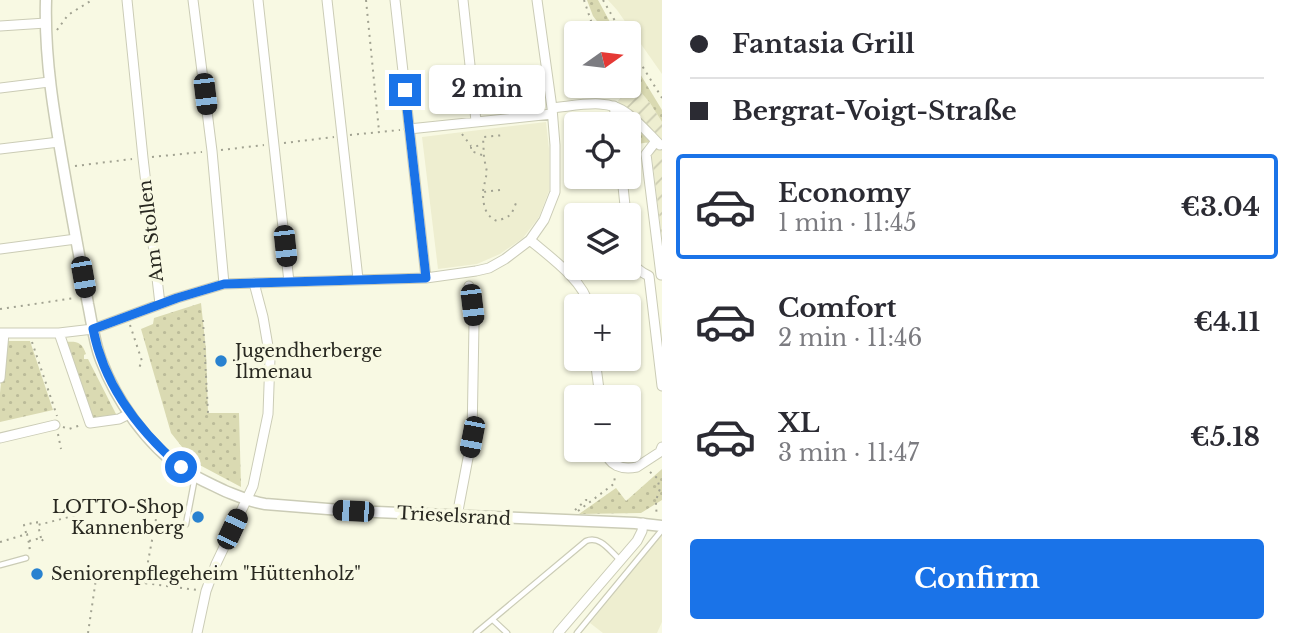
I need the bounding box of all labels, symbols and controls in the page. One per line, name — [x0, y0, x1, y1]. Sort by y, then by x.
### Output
north arrow — [564, 21, 640, 98]
map controls — [564, 21, 641, 462]
text: Fantasia Grill — [732, 28, 915, 60]
callout: 2 min — [430, 66, 545, 114]
car — [193, 72, 218, 116]
route end — [389, 74, 421, 106]
text: 2 min — [451, 75, 523, 103]
text: Bergrat-Voigt-Straße — [732, 95, 1017, 127]
button: locate — [564, 112, 641, 189]
icon: car — [694, 175, 757, 238]
text: Economy — [778, 177, 911, 209]
street label: Am Stollen — [134, 179, 168, 284]
text: €3.04 — [1180, 191, 1260, 223]
button: layers — [564, 203, 641, 280]
text: 1 min · 11:45 — [778, 209, 917, 237]
car — [273, 224, 298, 268]
car — [70, 254, 97, 300]
car — [460, 283, 485, 327]
icon: car — [694, 290, 757, 353]
text: Comfort — [778, 292, 896, 324]
button: + — [564, 294, 641, 371]
text: €4.11 — [1193, 306, 1260, 338]
text: 2 min · 11:46 — [778, 324, 922, 352]
place label: Jugendherberge Ilmenau — [233, 340, 382, 383]
marker: Jugendherberge Ilmenau — [213, 353, 229, 369]
button: − — [564, 385, 641, 462]
icon: car — [694, 405, 757, 468]
text: XL — [778, 407, 820, 439]
car — [458, 414, 487, 460]
text: €5.18 — [1190, 421, 1260, 453]
text: 3 min · 11:47 — [778, 439, 919, 467]
route start — [165, 451, 197, 483]
place label: LOTTO-Shop Kannenberg — [52, 496, 184, 539]
car — [332, 499, 375, 523]
street label: Trieselsrand — [397, 502, 511, 530]
car — [214, 506, 251, 552]
marker: LOTTO-Shop Kannenberg — [190, 509, 206, 525]
button: Confirm — [690, 539, 1264, 619]
place label: Seniorenpflegeheim "Hüttenholz" — [51, 563, 361, 585]
marker: Seniorenpflegeheim "Hüttenholz" — [29, 566, 45, 582]

